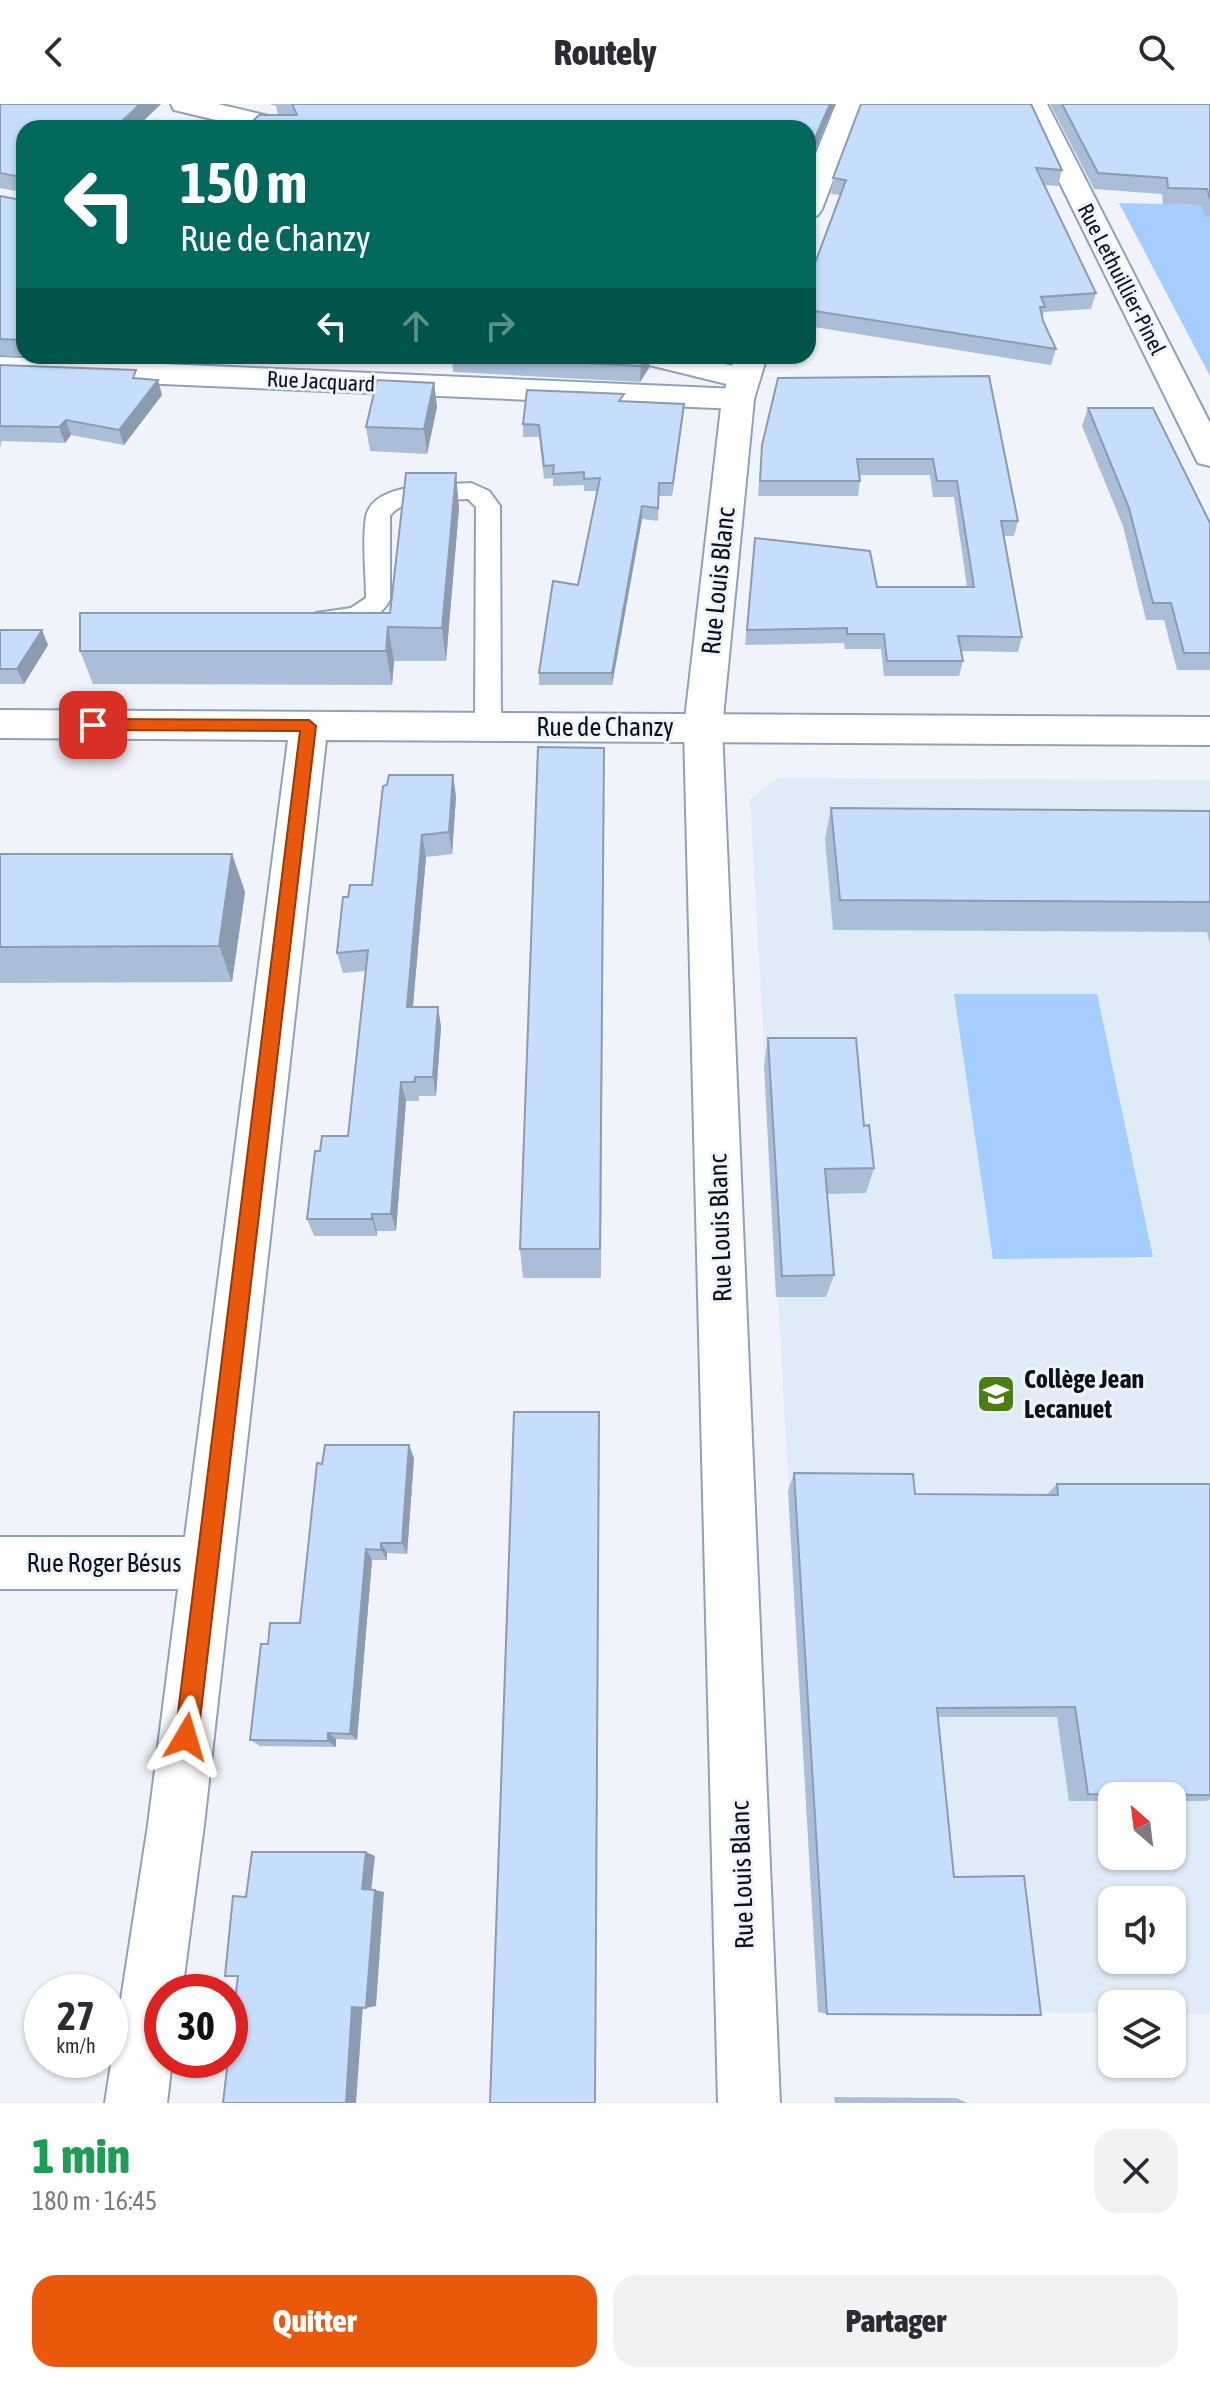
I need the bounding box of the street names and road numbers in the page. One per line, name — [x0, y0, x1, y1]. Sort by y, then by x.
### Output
street label: Rue Lethuillier-Pinel — [1073, 199, 1171, 359]
street label: Rue Jacquard — [266, 365, 376, 397]
street label: Rue Louis Blanc — [695, 505, 741, 656]
street label: Rue de Chanzy — [536, 712, 674, 742]
street label: Rue Louis Blanc — [702, 1153, 738, 1302]
street label: Rue Roger Bésus — [27, 1548, 181, 1578]
street label: Rue Louis Blanc — [724, 1800, 760, 1949]

